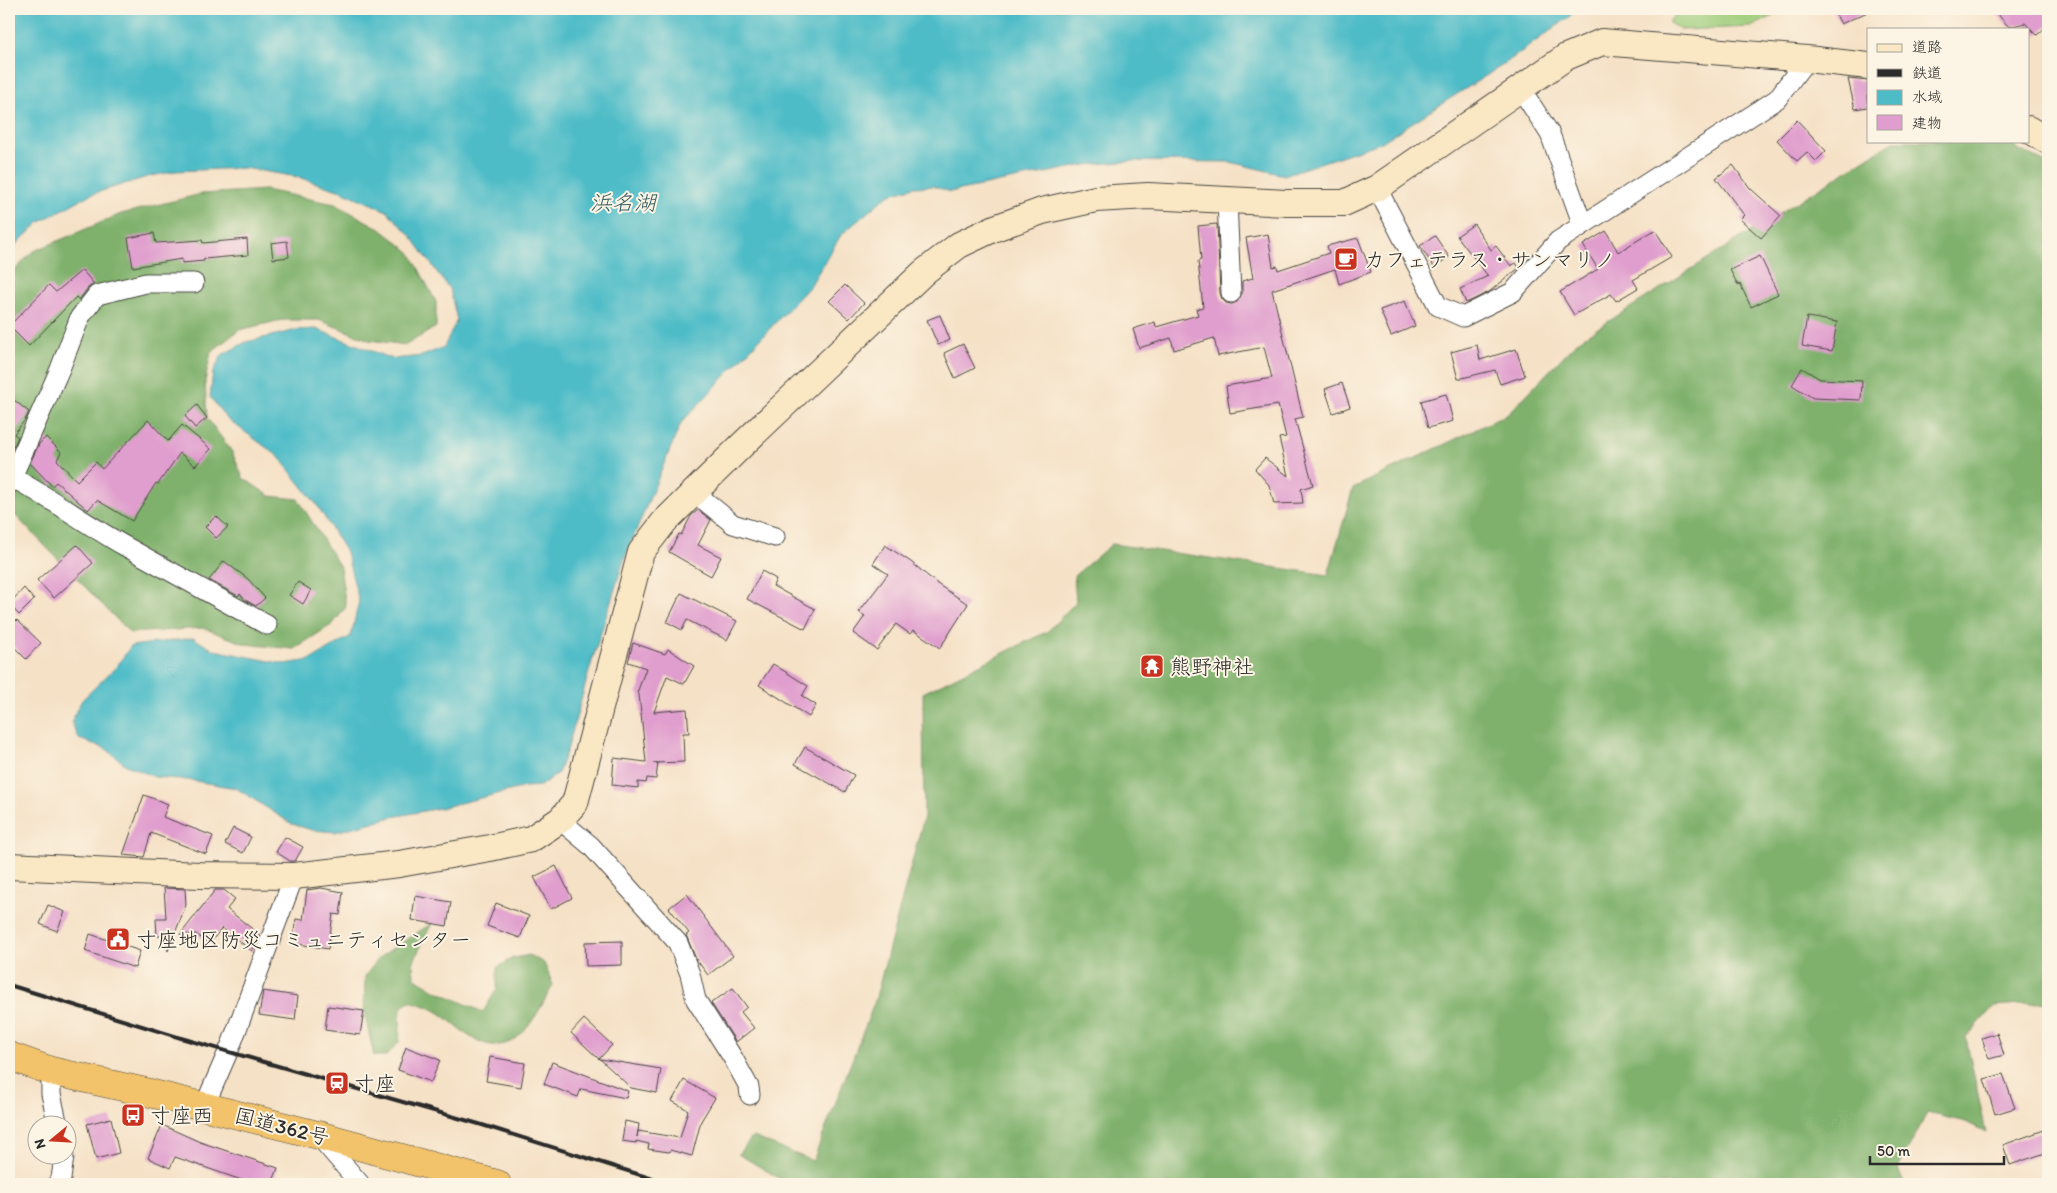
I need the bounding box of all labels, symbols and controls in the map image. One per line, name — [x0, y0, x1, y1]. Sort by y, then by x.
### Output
legend — [1867, 28, 2030, 142]
text: 道路 — [1912, 38, 1942, 56]
text: 鉄道 — [1912, 64, 1942, 82]
text: 水域 — [1912, 88, 1942, 106]
text: 建物 — [1912, 114, 1942, 132]
water label: 浜名湖 — [590, 189, 658, 216]
cafe icon: カフェテラス・サンマリノ — [1333, 246, 1359, 272]
place label: カフェテラス・サンマリノ — [1364, 247, 1615, 272]
temple icon: 熊野神社 — [1139, 653, 1165, 679]
place label: 熊野神社 — [1170, 654, 1254, 679]
public building icon: 寸座地区防災コミュニティセンター — [105, 926, 131, 952]
place label: 寸座地区防災コミュニティセンター — [136, 927, 471, 952]
station icon: 寸座 — [324, 1070, 350, 1096]
place label: 寸座 — [354, 1071, 396, 1096]
bus stop icon: 寸座西 — [120, 1102, 146, 1128]
street label: 国道362号 — [232, 1102, 332, 1150]
place label: 寸座西 — [150, 1103, 213, 1128]
north arrow — [28, 1116, 78, 1166]
scale bar — [1870, 1133, 2003, 1165]
text: N — [31, 1137, 50, 1151]
text: 50 m — [1877, 1142, 1910, 1160]

